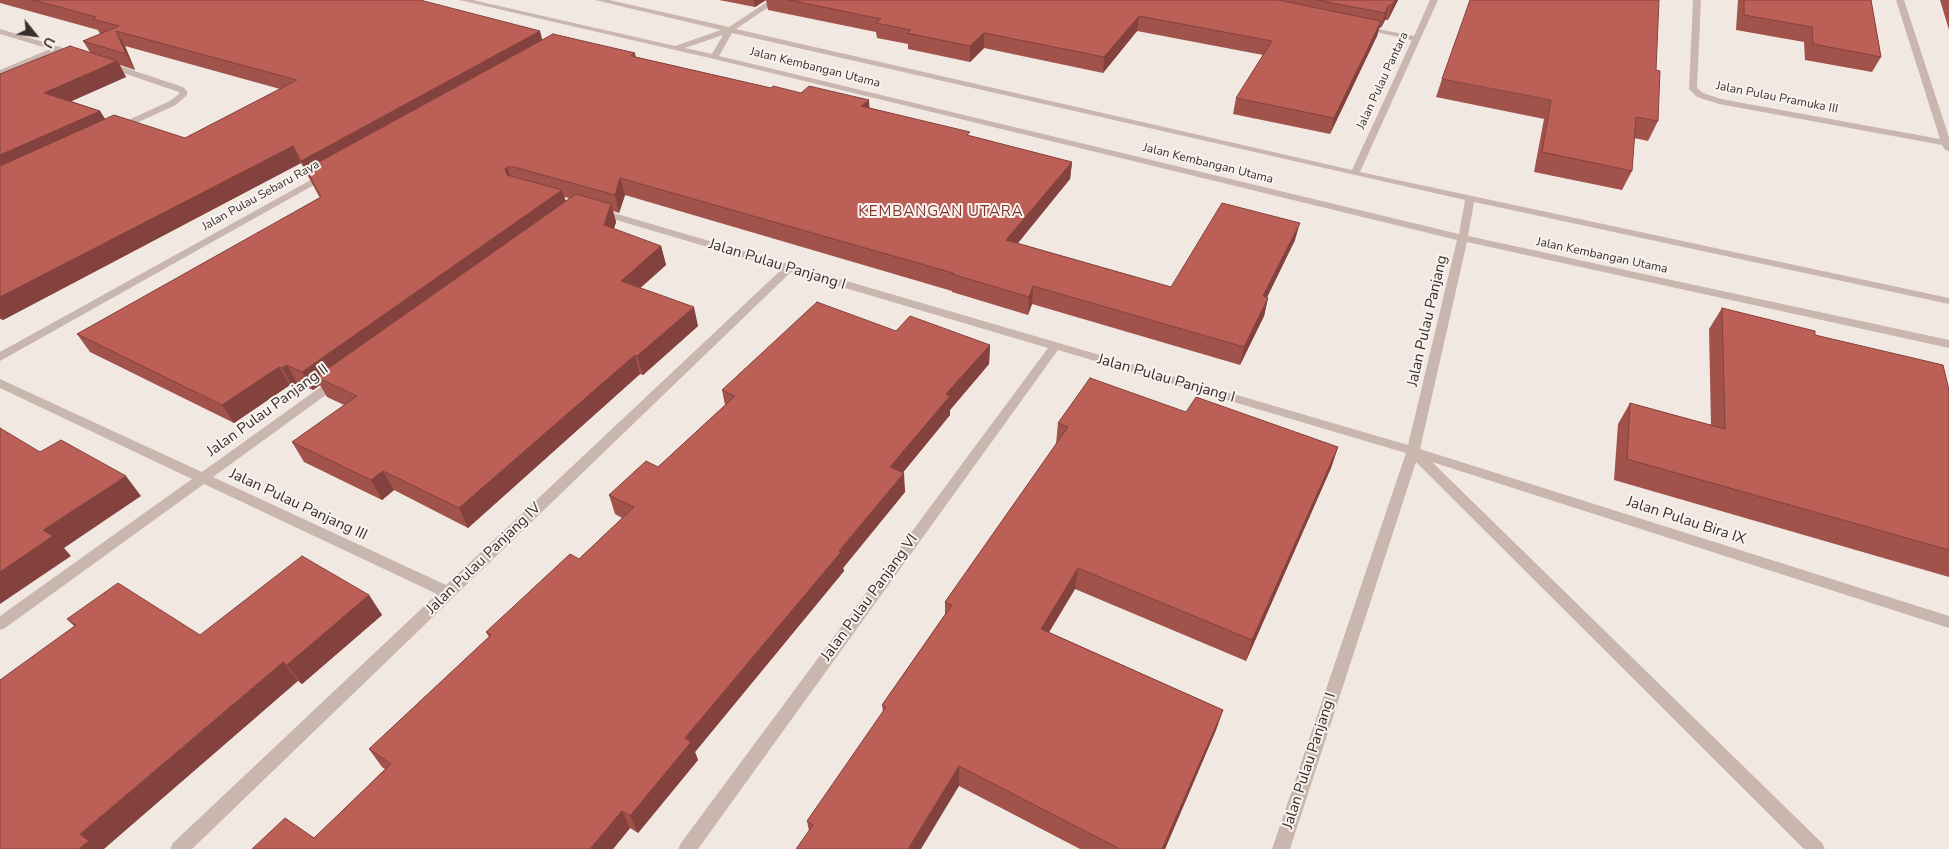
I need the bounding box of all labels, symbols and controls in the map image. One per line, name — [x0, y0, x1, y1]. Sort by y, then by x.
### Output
north arrow — [10, 10, 60, 60]
street label: Jalan Pulau Pantara — [1354, 30, 1412, 132]
text: U — [38, 33, 59, 52]
street label: Jalan Kembangan Utama — [749, 45, 881, 91]
street label: Jalan Pulau Pramuka III — [1715, 79, 1839, 117]
street label: Jalan Kembangan Utama — [1142, 141, 1274, 187]
street label: Jalan Pulau Sebaru Raya — [200, 158, 322, 234]
district label: KEMBANGAN UTARA — [856, 203, 1026, 221]
street label: Jalan Kembangan Utama — [1535, 235, 1669, 277]
street label: Jalan Pulau Panjang I — [706, 236, 848, 294]
street label: Jalan Pulau Panjang — [1404, 253, 1452, 389]
street label: Jalan Pulau Panjang I — [1095, 351, 1237, 407]
street label: Jalan Pulau Panjang II — [204, 361, 332, 461]
street label: Jalan Pulau Panjang III — [226, 465, 370, 545]
street label: Jalan Pulau Bira IX — [1624, 493, 1748, 549]
street label: Jalan Pulau Panjang IV — [423, 500, 545, 618]
street label: Jalan Pulau Panjang VI — [818, 531, 922, 665]
street label: Jalan Pulau Panjang I — [1279, 691, 1341, 831]

